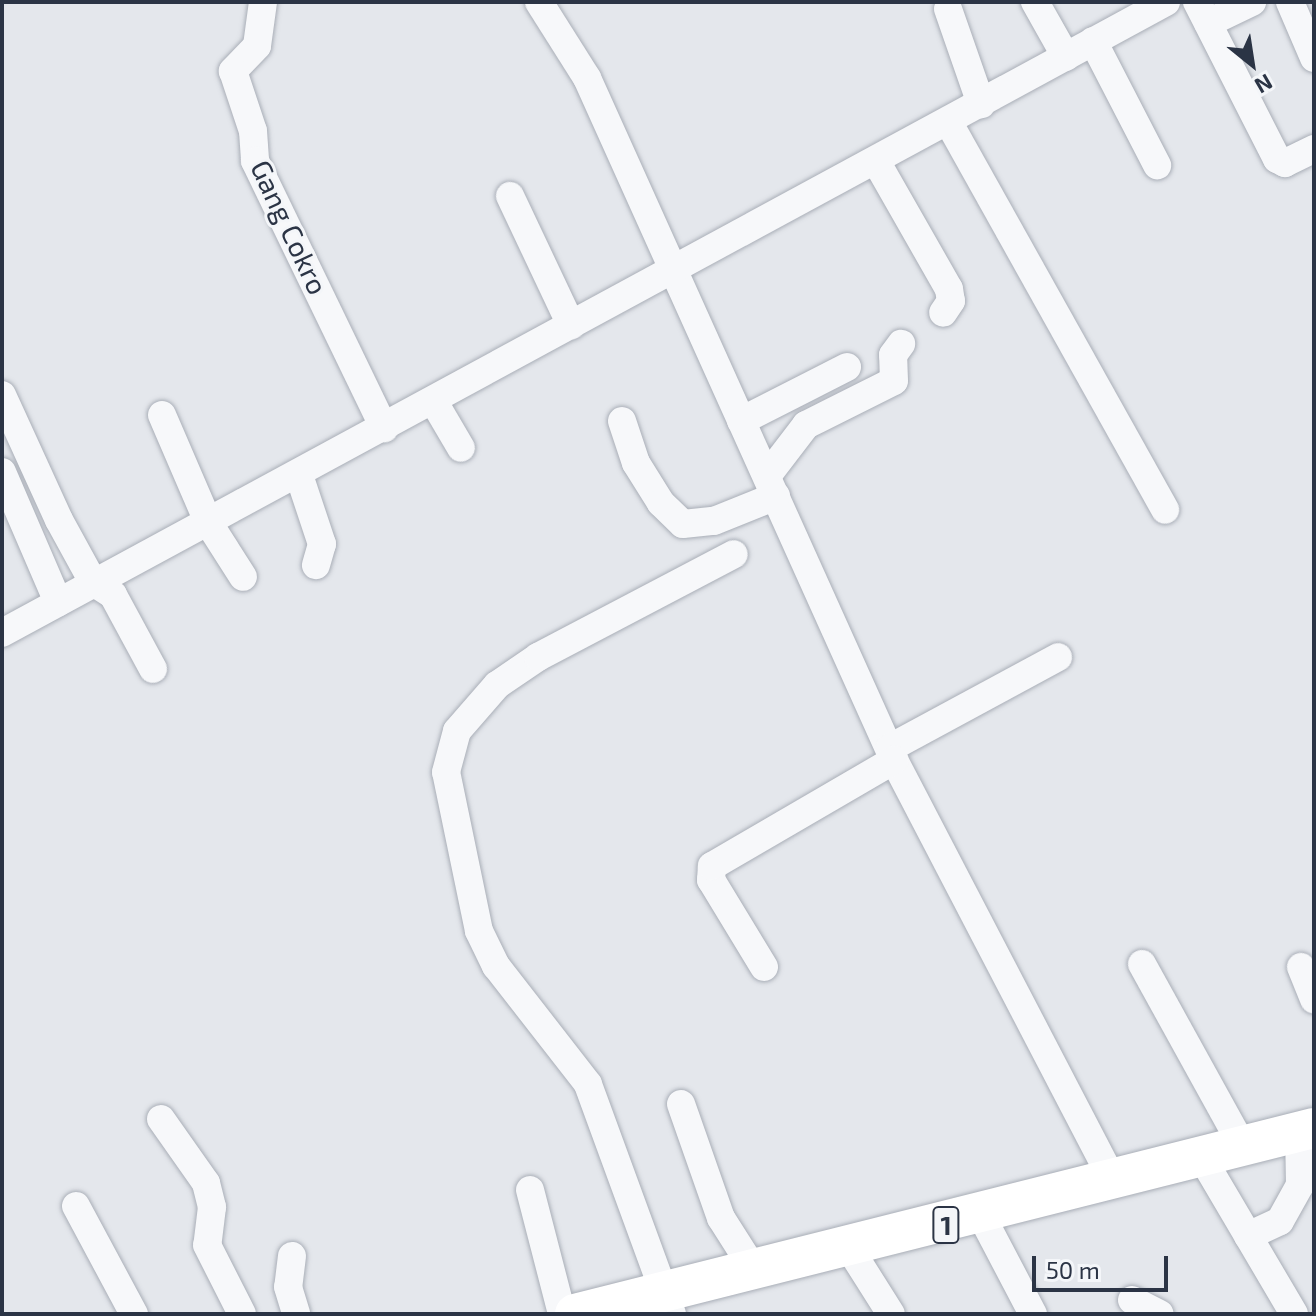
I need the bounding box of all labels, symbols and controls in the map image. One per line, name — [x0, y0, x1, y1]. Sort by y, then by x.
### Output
north arrow — [1212, 24, 1292, 104]
text: N — [1251, 70, 1277, 100]
street label: Gang Cokro — [244, 155, 336, 299]
road number: 1 — [932, 1203, 960, 1247]
scale bar — [1036, 1240, 1172, 1290]
text: 50 m — [1046, 1255, 1100, 1284]

